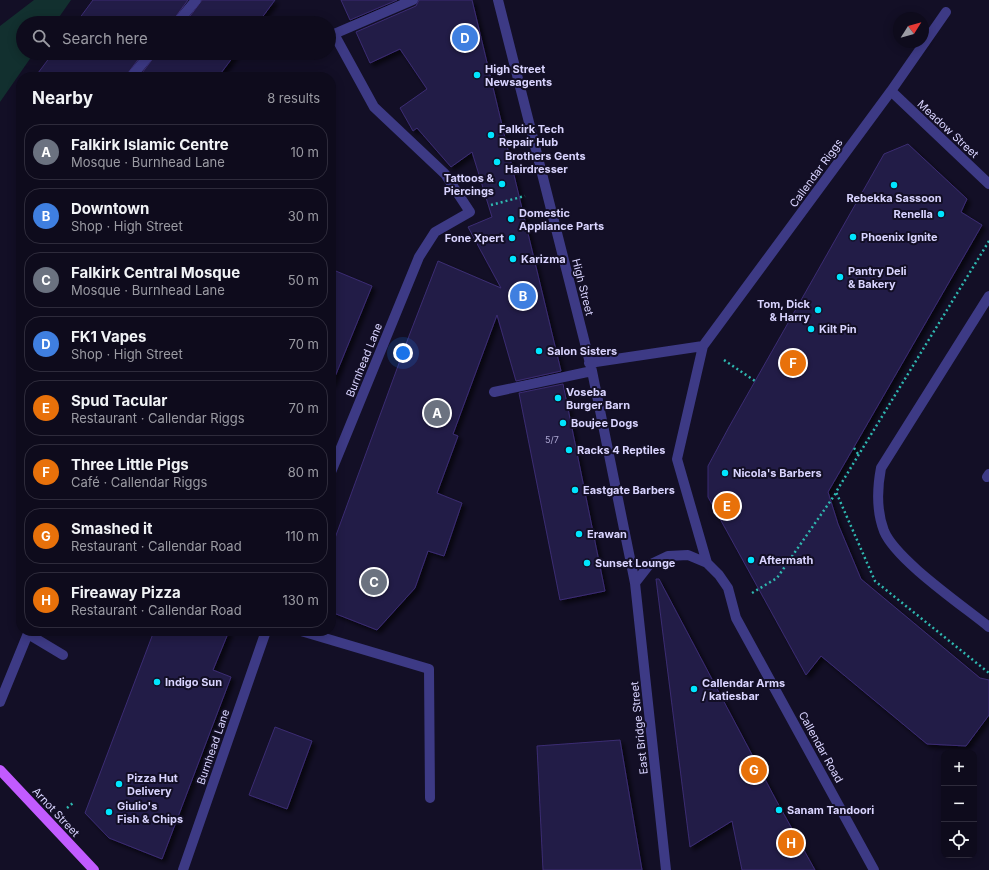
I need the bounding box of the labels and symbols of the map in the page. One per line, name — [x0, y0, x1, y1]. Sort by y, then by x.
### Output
north arrow — [893, 12, 929, 48]
pin: D — [452, 23, 478, 53]
place label: High Street Newsagents — [485, 62, 552, 89]
marker: High Street Newsagents — [472, 70, 482, 80]
street label: Meadow Street — [914, 97, 982, 161]
place label: Falkirk Tech Repair Hub — [499, 122, 564, 149]
marker: Falkirk Tech Repair Hub — [486, 130, 496, 140]
street label: Callendar Riggs — [786, 136, 846, 210]
place label: Brothers Gents Hairdresser — [505, 149, 586, 176]
marker: Brothers Gents Hairdresser — [492, 157, 502, 167]
place label: Tattoos & Piercings — [444, 171, 495, 198]
marker: Tattoos & Piercings — [497, 179, 507, 189]
marker: Rebekka Sassoon — [889, 180, 899, 190]
place label: Rebekka Sassoon — [846, 191, 942, 205]
place label: Domestic Appliance Parts — [519, 206, 604, 233]
place label: Renella — [894, 207, 933, 221]
marker: Renella — [936, 209, 946, 219]
marker: Domestic Appliance Parts — [506, 214, 516, 224]
place label: Phoenix Ignite — [861, 230, 938, 244]
place label: Fone Xpert — [445, 231, 504, 245]
marker: Phoenix Ignite — [848, 232, 858, 242]
marker: Fone Xpert — [507, 233, 517, 243]
place label: Karizma — [521, 252, 566, 266]
marker: Karizma — [508, 254, 518, 264]
street label: High Street — [569, 257, 597, 317]
place label: Pantry Deli & Bakery — [848, 264, 907, 291]
marker: Pantry Deli & Bakery — [835, 272, 845, 282]
pin: B — [510, 281, 536, 311]
place label: Tom, Dick & Harry — [757, 297, 811, 324]
marker: Tom, Dick & Harry — [813, 305, 823, 315]
street label: Burnhead Lane — [343, 321, 385, 399]
place label: Kilt Pin — [819, 322, 857, 336]
marker: Kilt Pin — [806, 324, 816, 334]
your location — [393, 343, 413, 363]
place label: Salon Sisters — [547, 344, 617, 358]
marker: Salon Sisters — [534, 346, 544, 356]
pin: F — [780, 348, 806, 378]
place label: Voseba Burger Barn — [566, 385, 630, 412]
marker: Voseba Burger Barn — [553, 393, 563, 403]
pin: A — [424, 398, 450, 428]
place label: Boujee Dogs — [571, 416, 638, 430]
marker: Boujee Dogs — [558, 418, 568, 428]
house number: 5/7 — [545, 434, 559, 445]
place label: Racks 4 Reptiles — [577, 443, 666, 457]
marker: Racks 4 Reptiles — [564, 445, 574, 455]
place label: Nicola's Barbers — [733, 466, 822, 480]
marker: Nicola's Barbers — [720, 468, 730, 478]
place label: Eastgate Barbers — [583, 483, 675, 497]
marker: Eastgate Barbers — [570, 485, 580, 495]
pin: E — [714, 491, 740, 521]
place label: Erawan — [587, 527, 627, 541]
marker: Erawan — [574, 529, 584, 539]
place label: Aftermath — [759, 553, 814, 567]
marker: Aftermath — [746, 555, 756, 565]
place label: Sunset Lounge — [595, 556, 676, 570]
marker: Sunset Lounge — [582, 558, 592, 568]
pin: C — [361, 567, 387, 597]
place label: Indigo Sun — [165, 675, 222, 689]
place label: Callendar Arms / katiesbar — [702, 676, 785, 703]
marker: Indigo Sun — [152, 677, 162, 687]
street label: East Bridge Street — [627, 680, 651, 775]
marker: Callendar Arms / katiesbar — [689, 684, 699, 694]
street label: Burnhead Lane — [194, 707, 232, 787]
street label: Callendar Road — [796, 709, 846, 785]
pin: G — [741, 755, 767, 785]
place label: Pizza Hut Delivery — [127, 771, 178, 798]
marker: Pizza Hut Delivery — [114, 779, 124, 789]
street label: Arnot Street — [29, 784, 83, 840]
place label: Giulio's Fish & Chips — [117, 799, 183, 826]
place label: Sanam Tandoori — [787, 803, 874, 817]
marker: Sanam Tandoori — [774, 805, 784, 815]
marker: Giulio's Fish & Chips — [104, 807, 114, 817]
pin: H — [778, 828, 804, 858]

